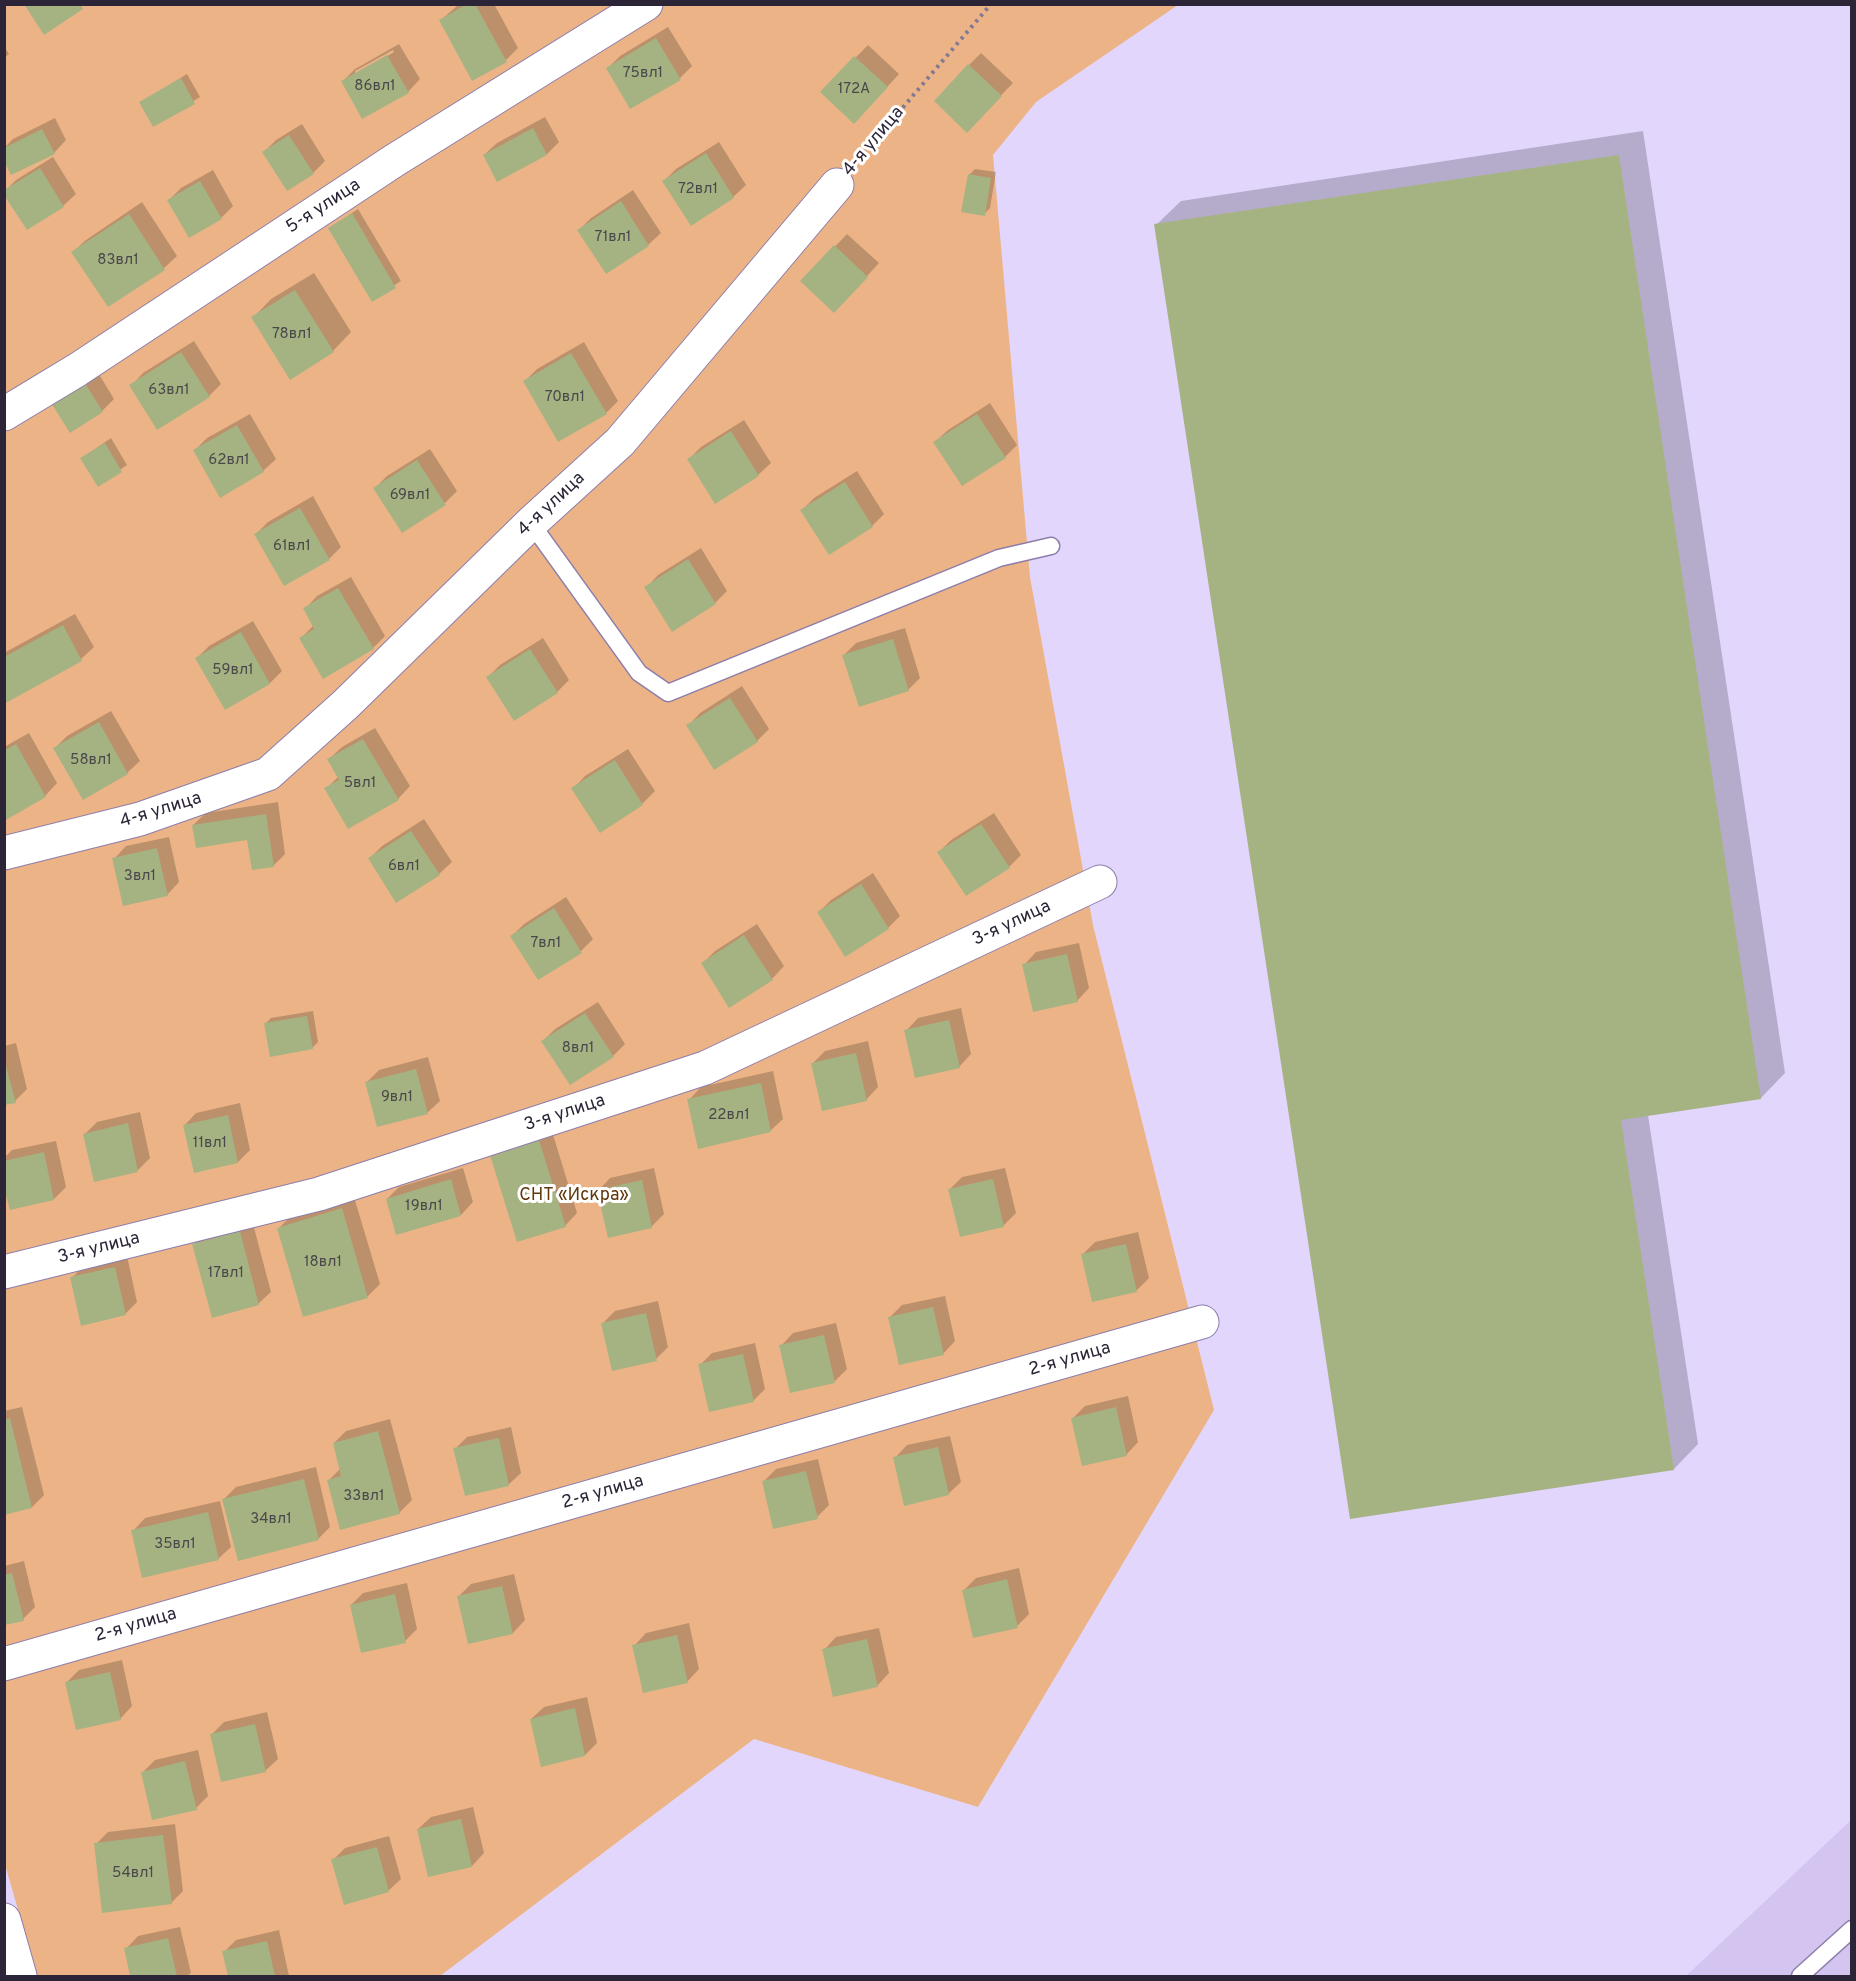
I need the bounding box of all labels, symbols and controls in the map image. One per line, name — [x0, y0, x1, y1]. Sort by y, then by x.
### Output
house number: 75вл1 — [623, 65, 663, 83]
house number: 86вл1 — [354, 78, 396, 96]
house number: 172А — [838, 81, 870, 99]
street label: 4-я улица — [839, 103, 909, 181]
street label: 5-я улица — [283, 175, 365, 239]
house number: 72вл1 — [678, 181, 718, 199]
house number: 71вл1 — [595, 229, 631, 247]
house number: 83вл1 — [97, 252, 139, 270]
house number: 78вл1 — [272, 326, 312, 344]
house number: 63вл1 — [148, 382, 190, 400]
house number: 70вл1 — [545, 389, 585, 407]
house number: 62вл1 — [208, 452, 250, 470]
street label: 4-я улица — [514, 468, 590, 542]
house number: 69вл1 — [390, 487, 430, 505]
house number: 61вл1 — [273, 538, 311, 556]
house number: 59вл1 — [212, 662, 254, 680]
house number: 58вл1 — [70, 752, 112, 770]
house number: 5вл1 — [344, 775, 376, 793]
street label: 4-я улица — [118, 788, 204, 834]
house number: 6вл1 — [388, 858, 420, 876]
house number: 3вл1 — [124, 868, 156, 886]
street label: 3-я улица — [969, 897, 1055, 951]
house number: 7вл1 — [531, 935, 561, 953]
house number: 8вл1 — [562, 1040, 594, 1058]
house number: 9вл1 — [381, 1089, 413, 1107]
street label: 3-я улица — [522, 1091, 608, 1137]
house number: 22вл1 — [708, 1107, 750, 1125]
house number: 11вл1 — [193, 1135, 227, 1153]
park label: СНТ «Искра» — [519, 1185, 629, 1207]
house number: 19вл1 — [405, 1198, 443, 1216]
street label: 3-я улица — [56, 1228, 142, 1270]
house number: 18вл1 — [304, 1254, 342, 1272]
house number: 17вл1 — [208, 1265, 244, 1283]
street label: 2-я улица — [1027, 1338, 1113, 1382]
street label: 2-я улица — [560, 1471, 646, 1515]
house number: 33вл1 — [343, 1488, 385, 1506]
house number: 34вл1 — [250, 1511, 292, 1529]
house number: 35вл1 — [154, 1536, 196, 1554]
street label: 2-я улица — [93, 1604, 179, 1648]
house number: 54вл1 — [112, 1865, 154, 1883]

